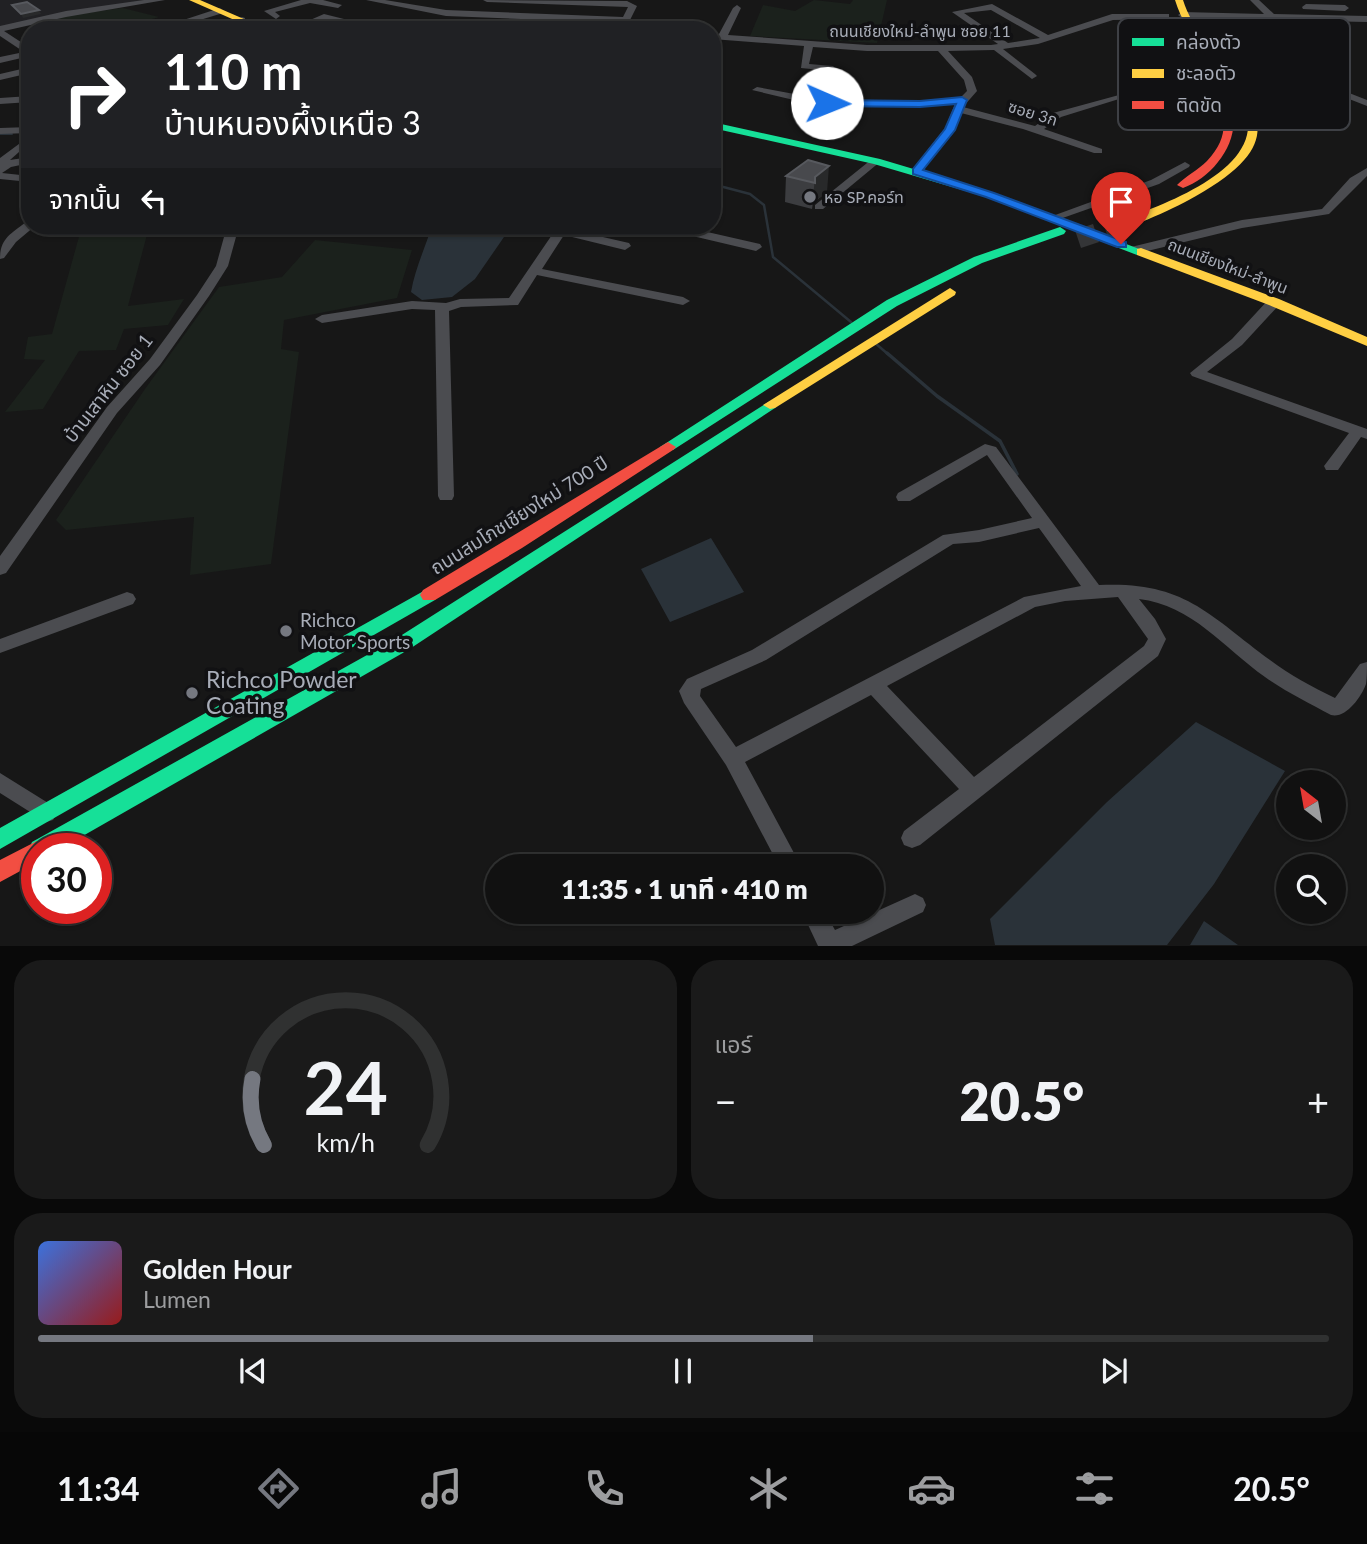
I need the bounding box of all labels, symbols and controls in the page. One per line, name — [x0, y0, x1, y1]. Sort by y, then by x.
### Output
legend — [1118, 18, 1350, 130]
street label: ถนนเชียงใหม่-ลำพูน ซอย 11 — [829, 21, 1011, 41]
text: คล่องตัว — [1176, 30, 1241, 53]
text: 110 m — [164, 42, 302, 100]
icon: right — [49, 49, 140, 140]
text: ชะลอตัว — [1176, 61, 1236, 84]
position arrow — [790, 66, 864, 140]
text: ติดขัด — [1176, 93, 1222, 116]
street label: ซอย 3ก — [1006, 96, 1060, 129]
text: บ้านหนองผึ้งเหนือ 3 — [164, 103, 421, 142]
pin — [1091, 172, 1151, 244]
icon: left — [135, 182, 173, 220]
text: จากนั้น — [49, 183, 121, 215]
icon: arrive — [1102, 183, 1140, 221]
place label: หอ SP.คอร์ท — [824, 187, 904, 206]
marker: หอ SP.คอร์ท — [802, 189, 818, 205]
street label: ถนนเชียงใหม่-ลำพูน — [1165, 234, 1291, 298]
street label: บ้านเสาหิน ซอย 1 — [58, 329, 157, 446]
street label: ถนนสมโภชเชียงใหม่ 700 ปี — [426, 451, 612, 579]
place label: Richco Motor Sports — [300, 608, 410, 653]
marker: Richco Motor Sports — [278, 623, 294, 639]
place label: Richco Powder Coating — [206, 665, 357, 719]
marker: Richco Powder Coating — [184, 685, 200, 701]
north arrow — [1276, 770, 1346, 840]
map controls — [1276, 770, 1346, 924]
speed limit sign: 30 — [21, 833, 112, 924]
button: search — [1276, 854, 1346, 924]
text: 11:35 · 1 นาที · 410 m — [561, 873, 808, 905]
text: แอร์ — [715, 1030, 752, 1058]
text: 24 — [303, 1044, 387, 1132]
text: 20.5° — [959, 1070, 1084, 1132]
text: − — [715, 1078, 737, 1124]
text: + — [1307, 1078, 1329, 1124]
text: km/h — [316, 1127, 375, 1157]
text: Golden Hour — [143, 1253, 292, 1285]
text: Lumen — [143, 1285, 211, 1313]
icon: previous — [234, 1352, 272, 1390]
icon: pause — [664, 1352, 702, 1390]
icon: next — [1095, 1352, 1133, 1390]
icon: directions — [254, 1464, 303, 1513]
icon: music — [417, 1464, 466, 1513]
icon: phone — [580, 1464, 629, 1513]
icon: climate — [744, 1464, 793, 1513]
icon: car — [907, 1464, 956, 1513]
icon: filters — [1070, 1464, 1119, 1513]
text: 11:34 — [57, 1469, 140, 1508]
text: 20.5° — [1233, 1469, 1310, 1508]

